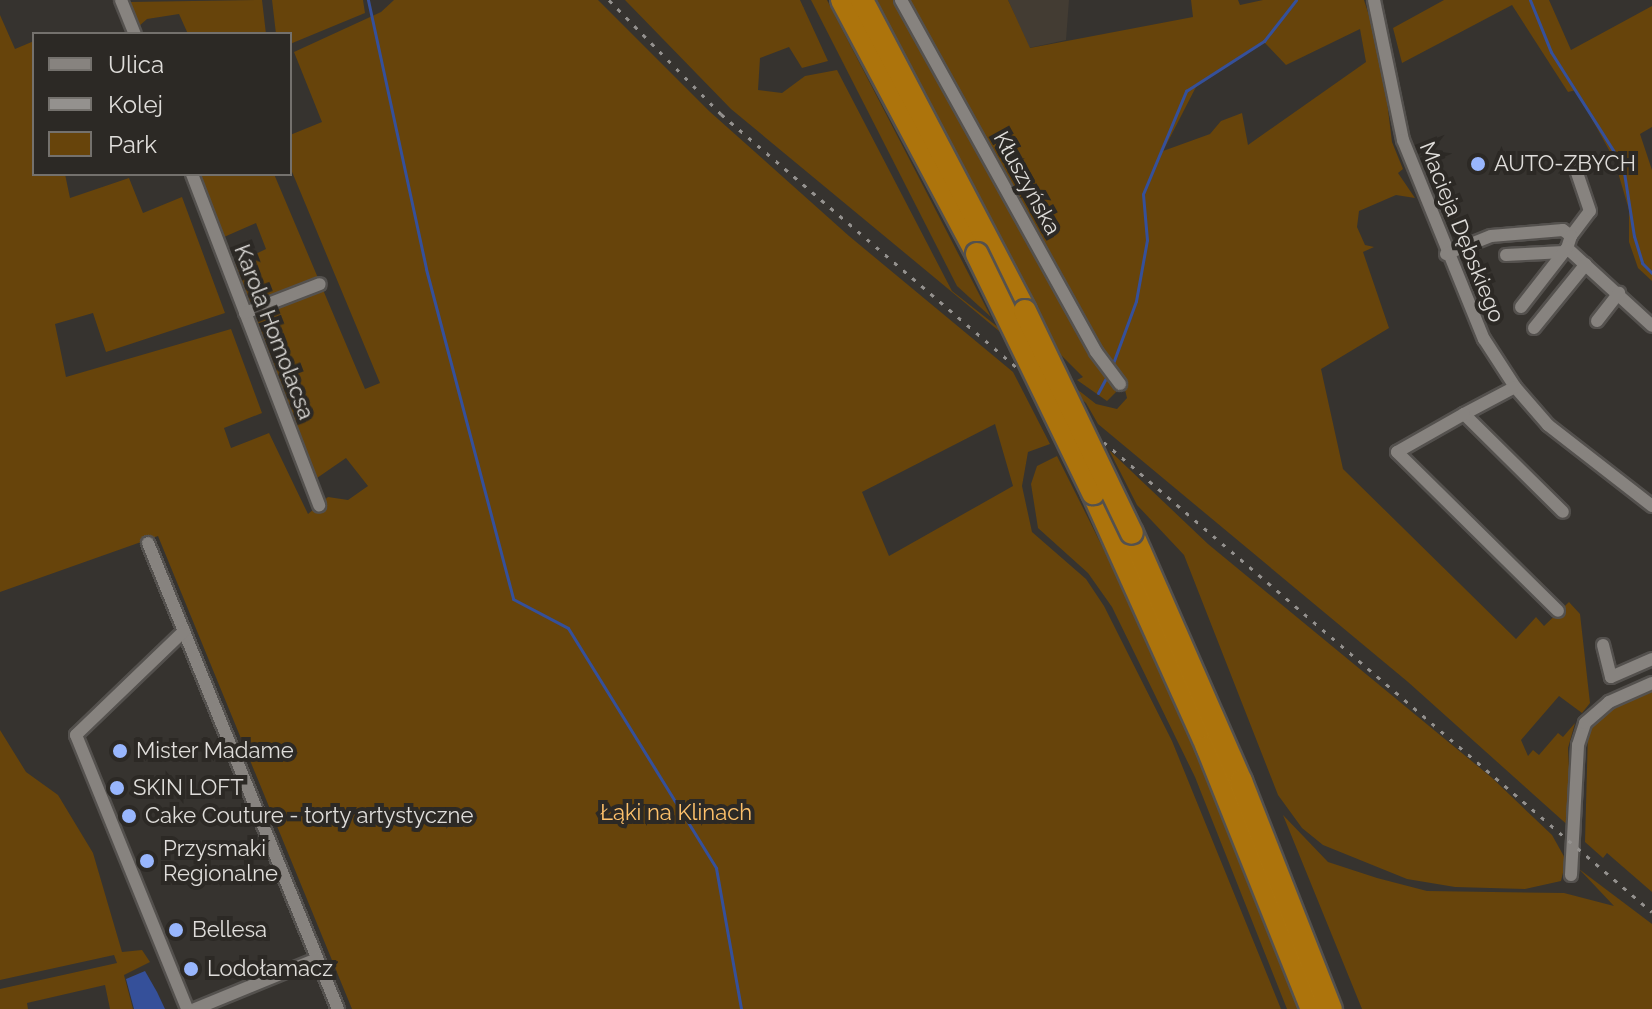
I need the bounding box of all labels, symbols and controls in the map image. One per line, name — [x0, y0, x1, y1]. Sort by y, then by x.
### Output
legend — [32, 32, 292, 176]
text: Ulica — [108, 50, 164, 79]
text: Kolej — [108, 90, 163, 119]
street label: Kłuszyńska — [988, 127, 1066, 239]
text: Park — [108, 130, 157, 159]
street label: Macieja Dębskiego — [1414, 138, 1510, 326]
place label: AUTO-ZBYCH — [1494, 151, 1636, 177]
marker: AUTO-ZBYCH — [1469, 155, 1487, 173]
street label: Karola Homolacsa — [228, 241, 320, 423]
place label: Mister Madame — [136, 738, 294, 764]
marker: Mister Madame — [111, 742, 129, 760]
place label: SKIN LOFT — [133, 775, 244, 801]
marker: SKIN LOFT — [108, 779, 126, 797]
park label: Łąki na Klinach — [600, 800, 752, 826]
place label: Cake Couture - torty artystyczne — [145, 803, 474, 829]
marker: Cake Couture - torty artystyczne — [120, 807, 138, 825]
place label: Przysmaki Regionalne — [163, 835, 278, 886]
marker: Przysmaki Regionalne — [138, 852, 156, 870]
place label: Bellesa — [192, 917, 267, 943]
marker: Bellesa — [167, 921, 185, 939]
place label: Lodołamacz — [207, 956, 333, 982]
marker: Lodołamacz — [182, 960, 200, 978]

